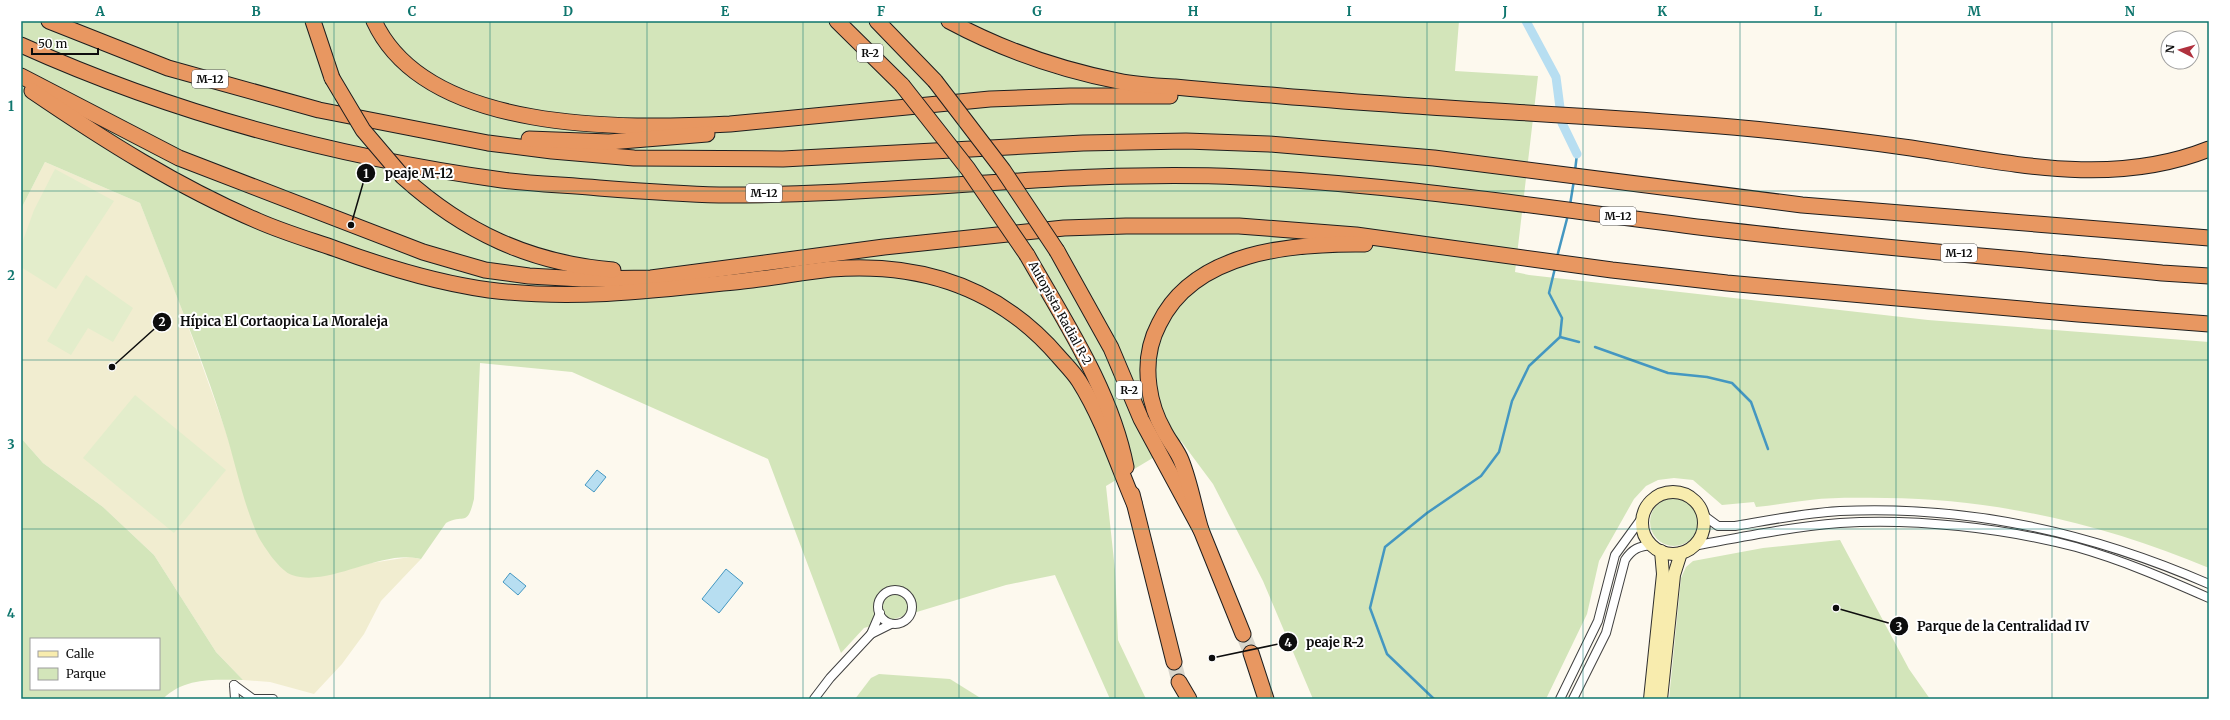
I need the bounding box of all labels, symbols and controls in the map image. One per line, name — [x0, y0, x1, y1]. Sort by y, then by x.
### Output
text: A — [94, 3, 105, 20]
text: B — [251, 3, 261, 20]
text: C — [408, 3, 417, 20]
text: D — [563, 3, 573, 20]
text: E — [721, 3, 730, 20]
text: F — [877, 3, 885, 20]
text: G — [1032, 3, 1042, 20]
text: H — [1188, 3, 1199, 20]
text: I — [1346, 3, 1352, 20]
text: J — [1501, 3, 1508, 20]
text: K — [1657, 3, 1667, 20]
text: L — [1814, 3, 1823, 20]
text: M — [1967, 3, 1981, 20]
text: N — [2125, 3, 2136, 20]
scale bar — [32, 30, 98, 56]
north arrow — [2160, 30, 2200, 70]
text: 50 m — [38, 36, 67, 51]
road number: R-2 — [857, 44, 883, 62]
text: N — [2163, 44, 2178, 54]
road number: M-12 — [192, 70, 228, 88]
text: 1 — [8, 98, 14, 115]
callout: peaje M-12 — [356, 161, 461, 186]
text: peaje M-12 — [385, 165, 454, 182]
text: 1 — [363, 166, 369, 181]
road number: M-12 — [746, 184, 782, 202]
road number: M-12 — [1600, 207, 1636, 225]
road number: M-12 — [1941, 244, 1977, 262]
street label: Autopista Radial R-2 — [1025, 257, 1095, 367]
text: 2 — [7, 267, 15, 284]
callout: Hípica El Cortaopica La Moraleja — [152, 309, 396, 334]
text: Hípica El Cortaopica La Moraleja — [180, 313, 388, 330]
text: 2 — [158, 314, 166, 329]
road number: R-2 — [1116, 381, 1142, 399]
text: 3 — [7, 436, 15, 453]
text: 4 — [7, 605, 16, 622]
callout: Parque de la Centralidad IV — [1889, 614, 2097, 639]
text: Parque de la Centralidad IV — [1917, 618, 2090, 635]
text: 3 — [1896, 619, 1903, 634]
callout: peaje R-2 — [1278, 630, 1372, 655]
text: peaje R-2 — [1306, 634, 1364, 651]
text: 4 — [1284, 635, 1292, 650]
legend — [30, 638, 160, 690]
text: Calle — [66, 646, 94, 661]
text: Parque — [66, 666, 106, 681]

